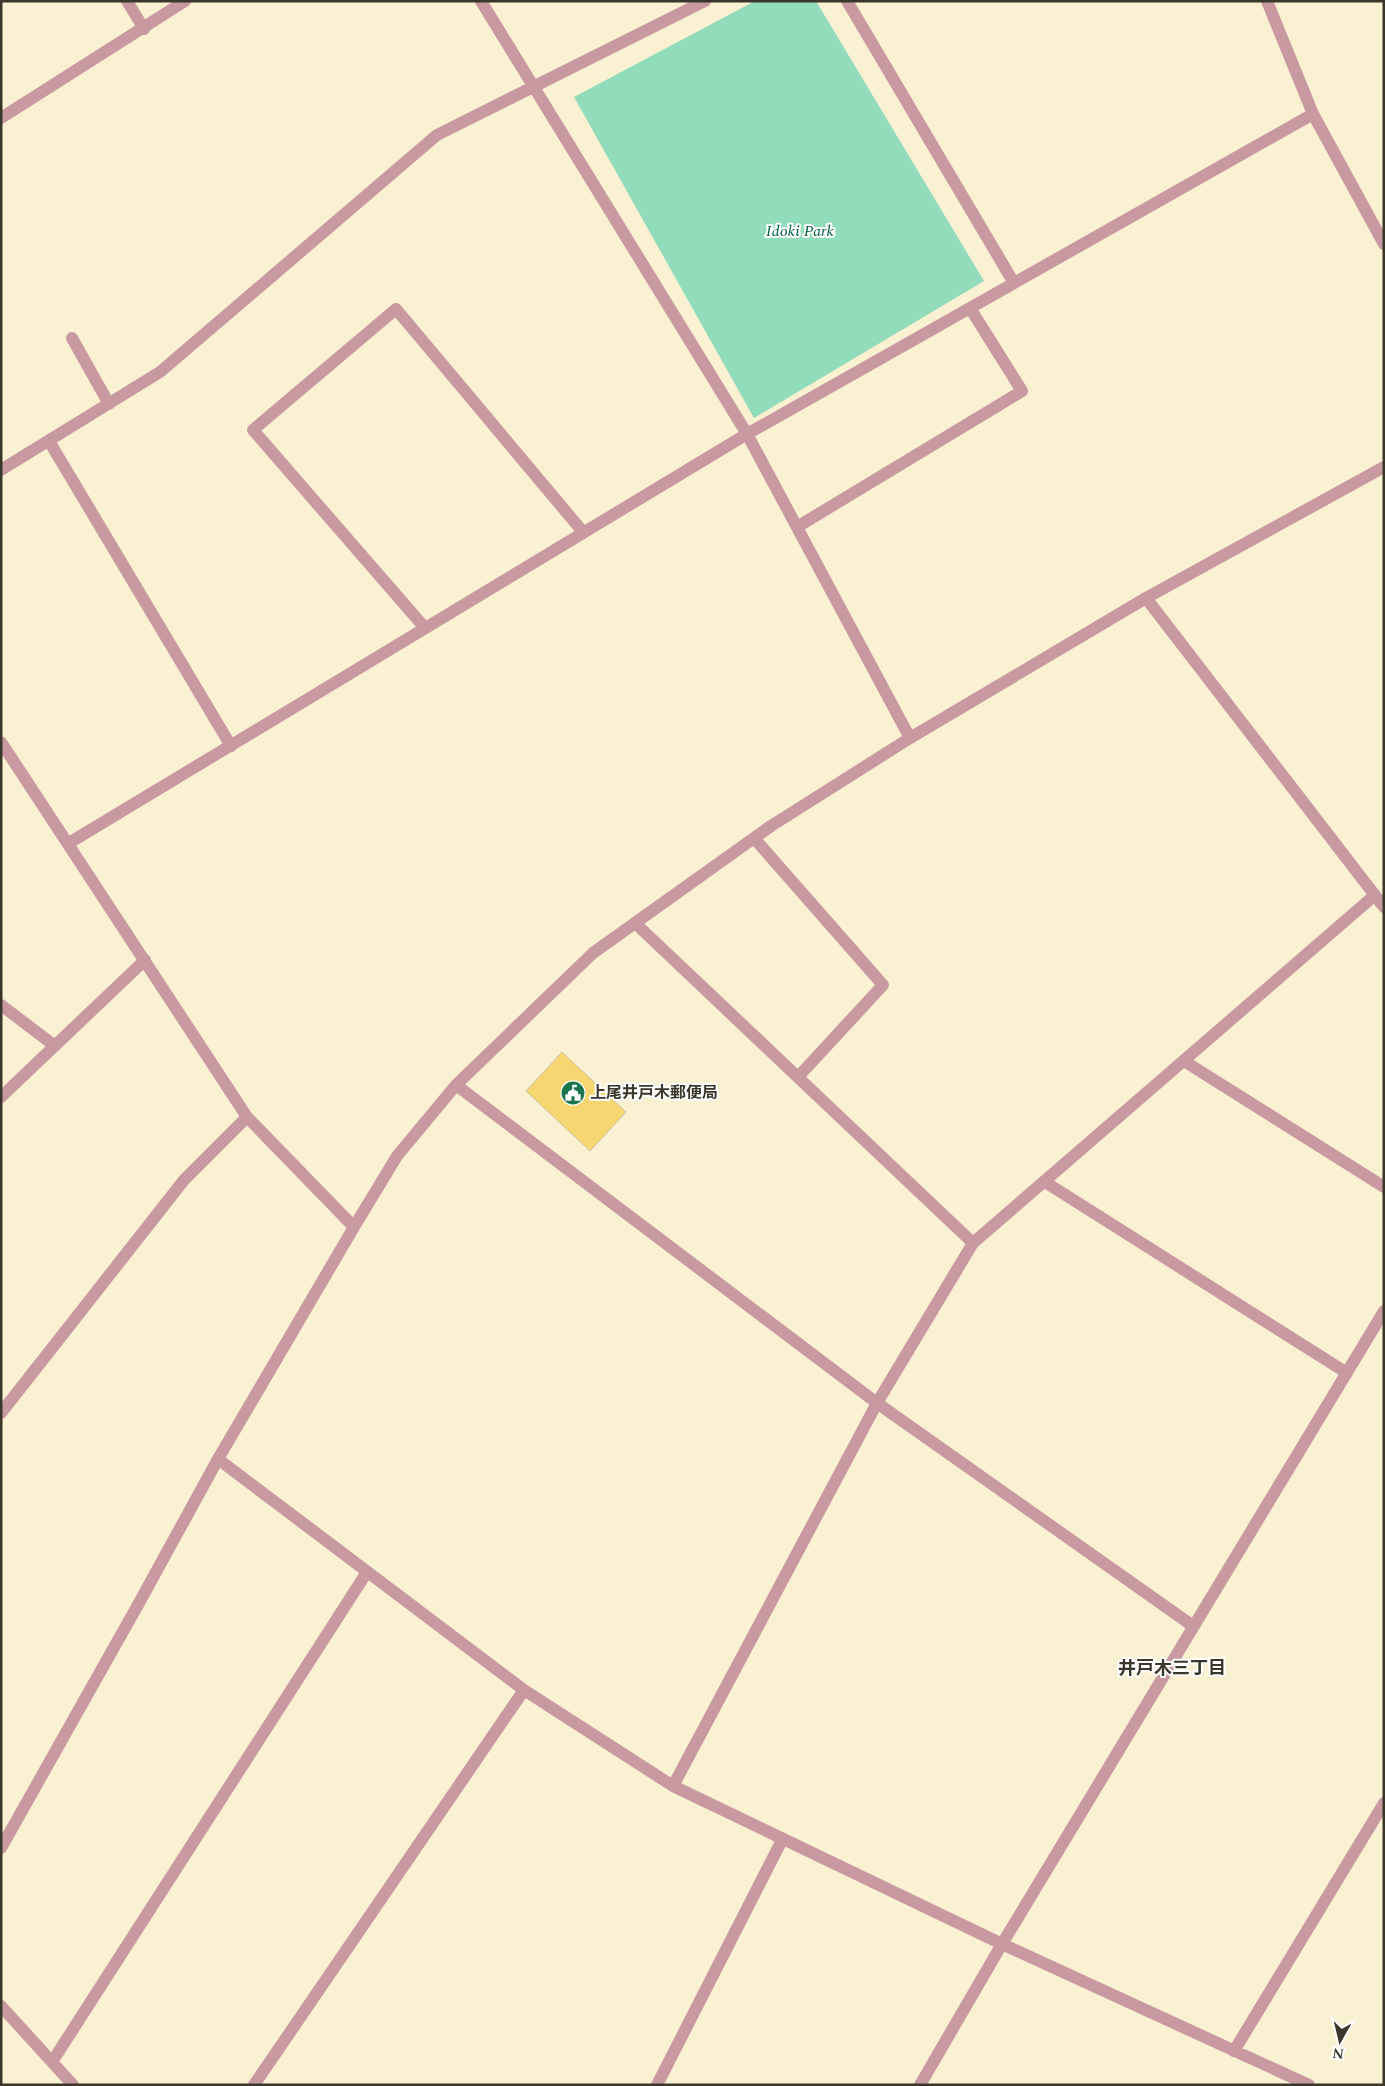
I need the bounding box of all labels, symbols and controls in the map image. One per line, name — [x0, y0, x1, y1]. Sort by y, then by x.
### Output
park label: Idoki Park — [766, 219, 835, 243]
public building icon: 上尾井戸木郵便局 — [560, 1080, 586, 1106]
place label: 上尾井戸木郵便局 — [590, 1081, 718, 1105]
district label: 井戸木三丁目 — [1118, 1655, 1226, 1682]
north arrow — [1315, 2016, 1365, 2066]
text: N — [1331, 2042, 1345, 2065]

